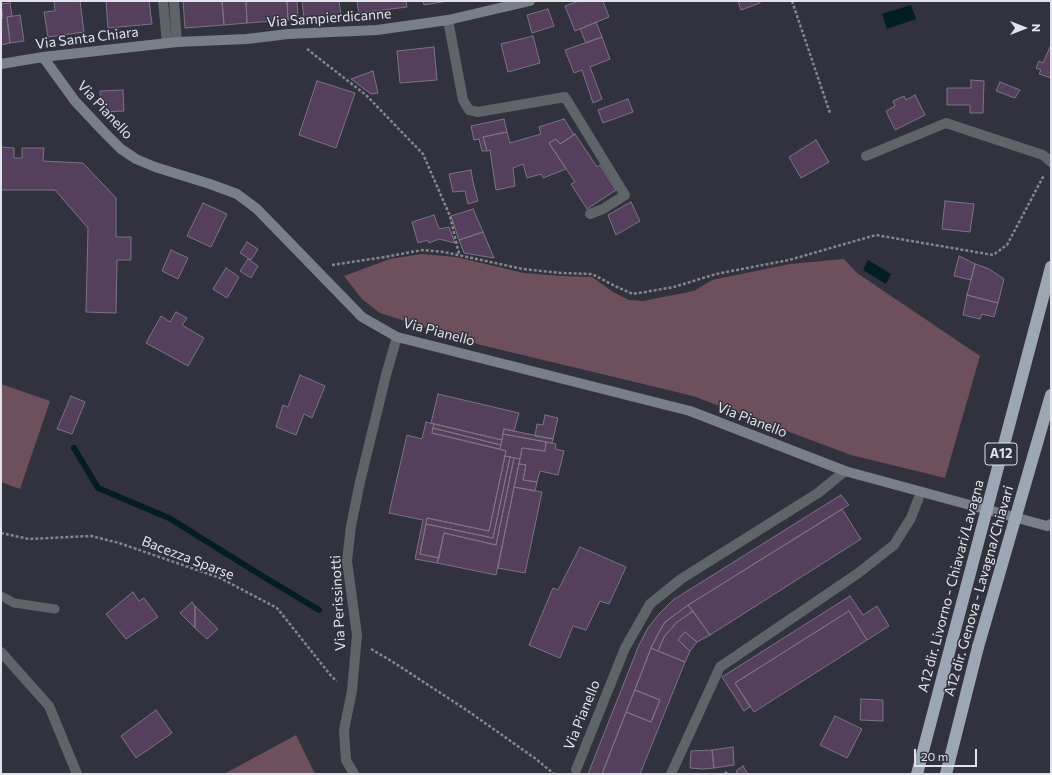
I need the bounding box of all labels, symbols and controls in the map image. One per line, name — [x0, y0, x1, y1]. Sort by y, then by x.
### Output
street label: Via Sampierdicanne — [266, 5, 392, 31]
north arrow — [1004, 8, 1044, 48]
street label: Via Santa Chiara — [34, 23, 140, 53]
text: N — [1030, 24, 1043, 32]
street label: Via Pianello — [74, 77, 136, 143]
street label: Via Pianello — [401, 314, 477, 350]
street label: Via Pianello — [715, 399, 789, 441]
road number: A12 — [985, 443, 1017, 465]
street label: A12 dir. Livorno - Chiavari/Lavagna — [914, 478, 988, 694]
street label: A12 dir. Genova - Lavagna/Chiavari — [941, 484, 1017, 698]
street label: Bacezza Sparse — [139, 533, 237, 583]
street label: Via Perissinotti — [327, 555, 349, 651]
street label: Via Pianello — [560, 678, 604, 752]
scale bar — [916, 741, 979, 767]
text: 20 m — [921, 749, 948, 763]

